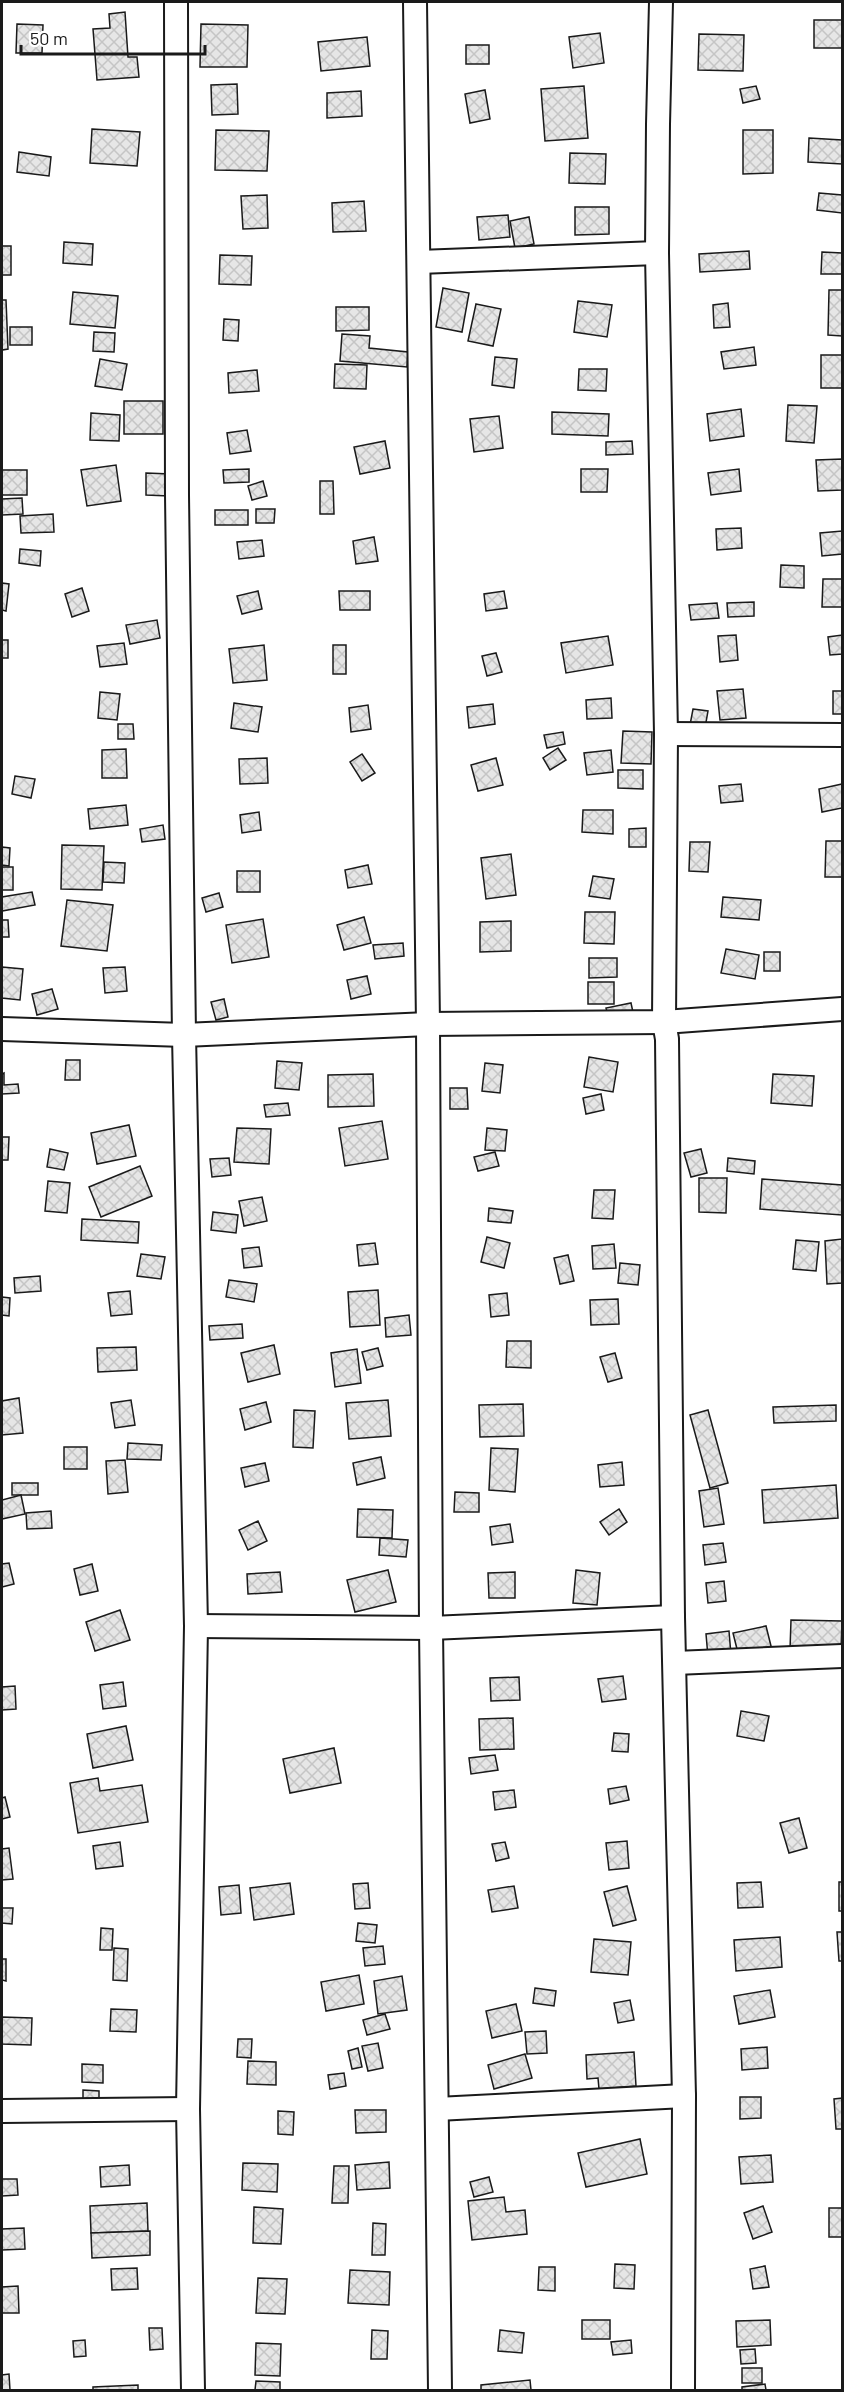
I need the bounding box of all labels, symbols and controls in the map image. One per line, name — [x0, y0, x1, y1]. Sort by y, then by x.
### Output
scale bar — [21, 18, 206, 56]
text: 50 m — [30, 27, 68, 49]

